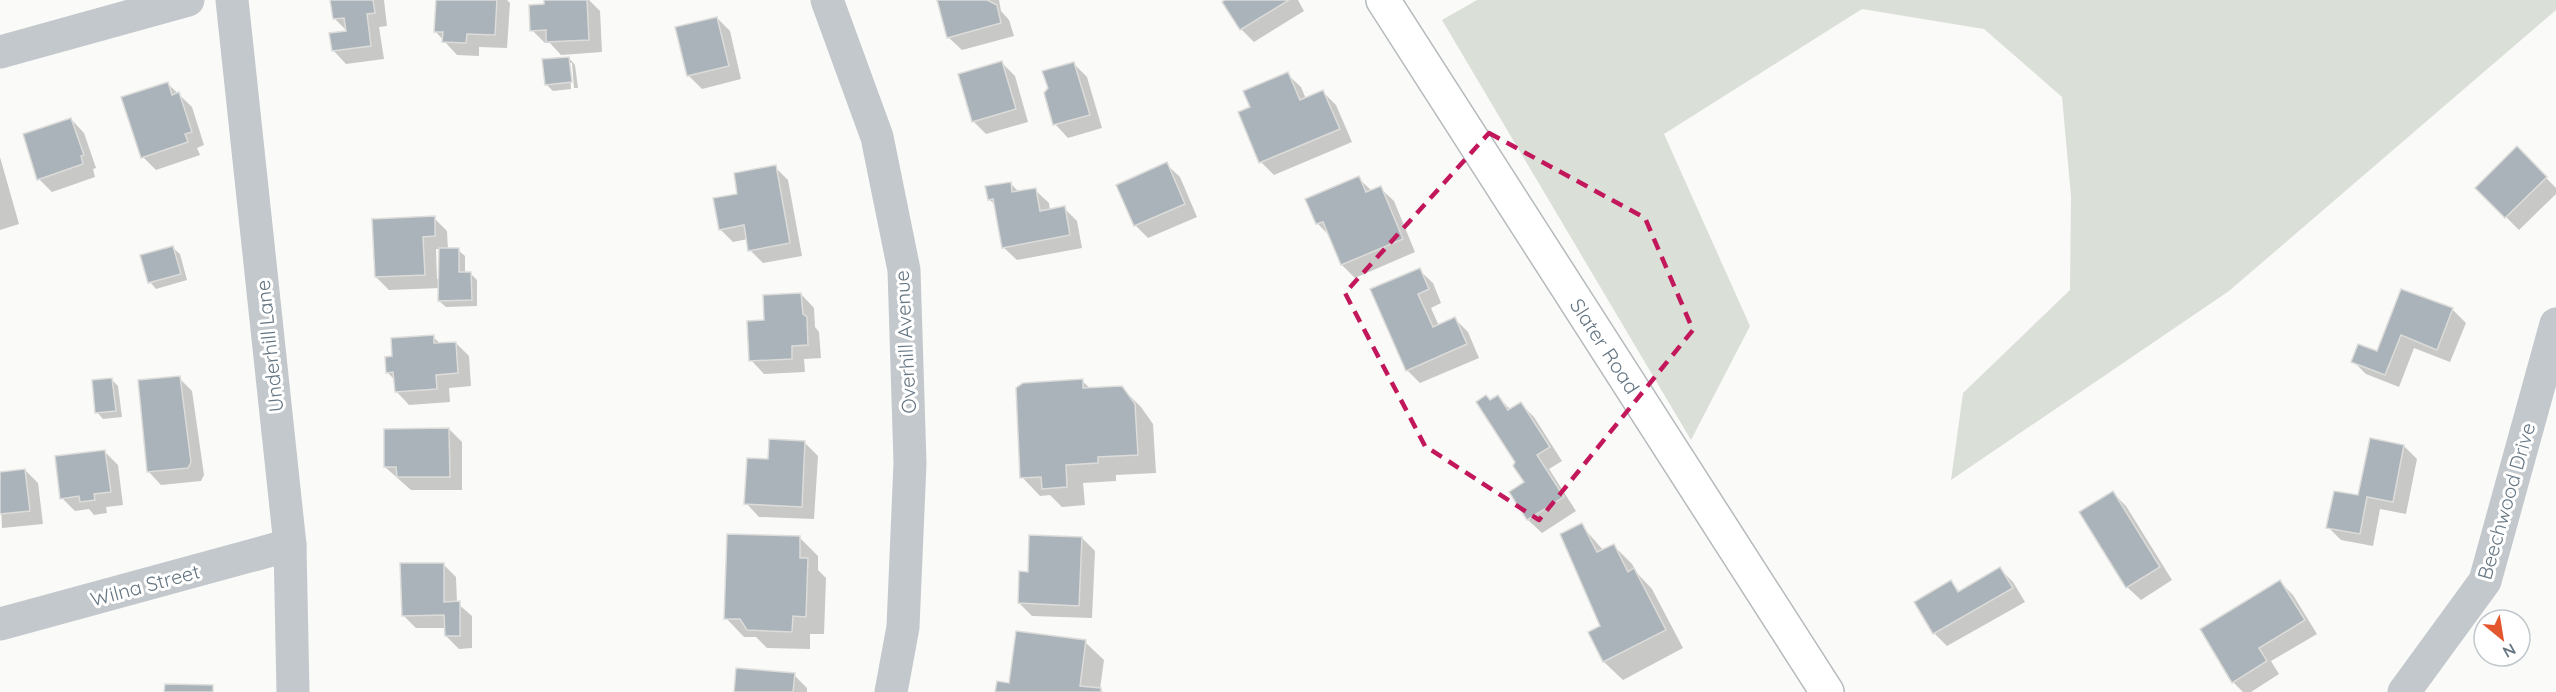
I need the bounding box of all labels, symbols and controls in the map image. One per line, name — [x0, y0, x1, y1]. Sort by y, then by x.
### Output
street label: Overhill Avenue — [889, 270, 921, 414]
street label: Underhill Lane — [250, 279, 288, 413]
street label: Slater Road — [1565, 294, 1645, 398]
street label: Beechwood Drive — [2472, 420, 2540, 582]
street label: Wilna Street — [88, 558, 203, 612]
north arrow — [2472, 608, 2532, 668]
text: N — [2499, 639, 2520, 663]

